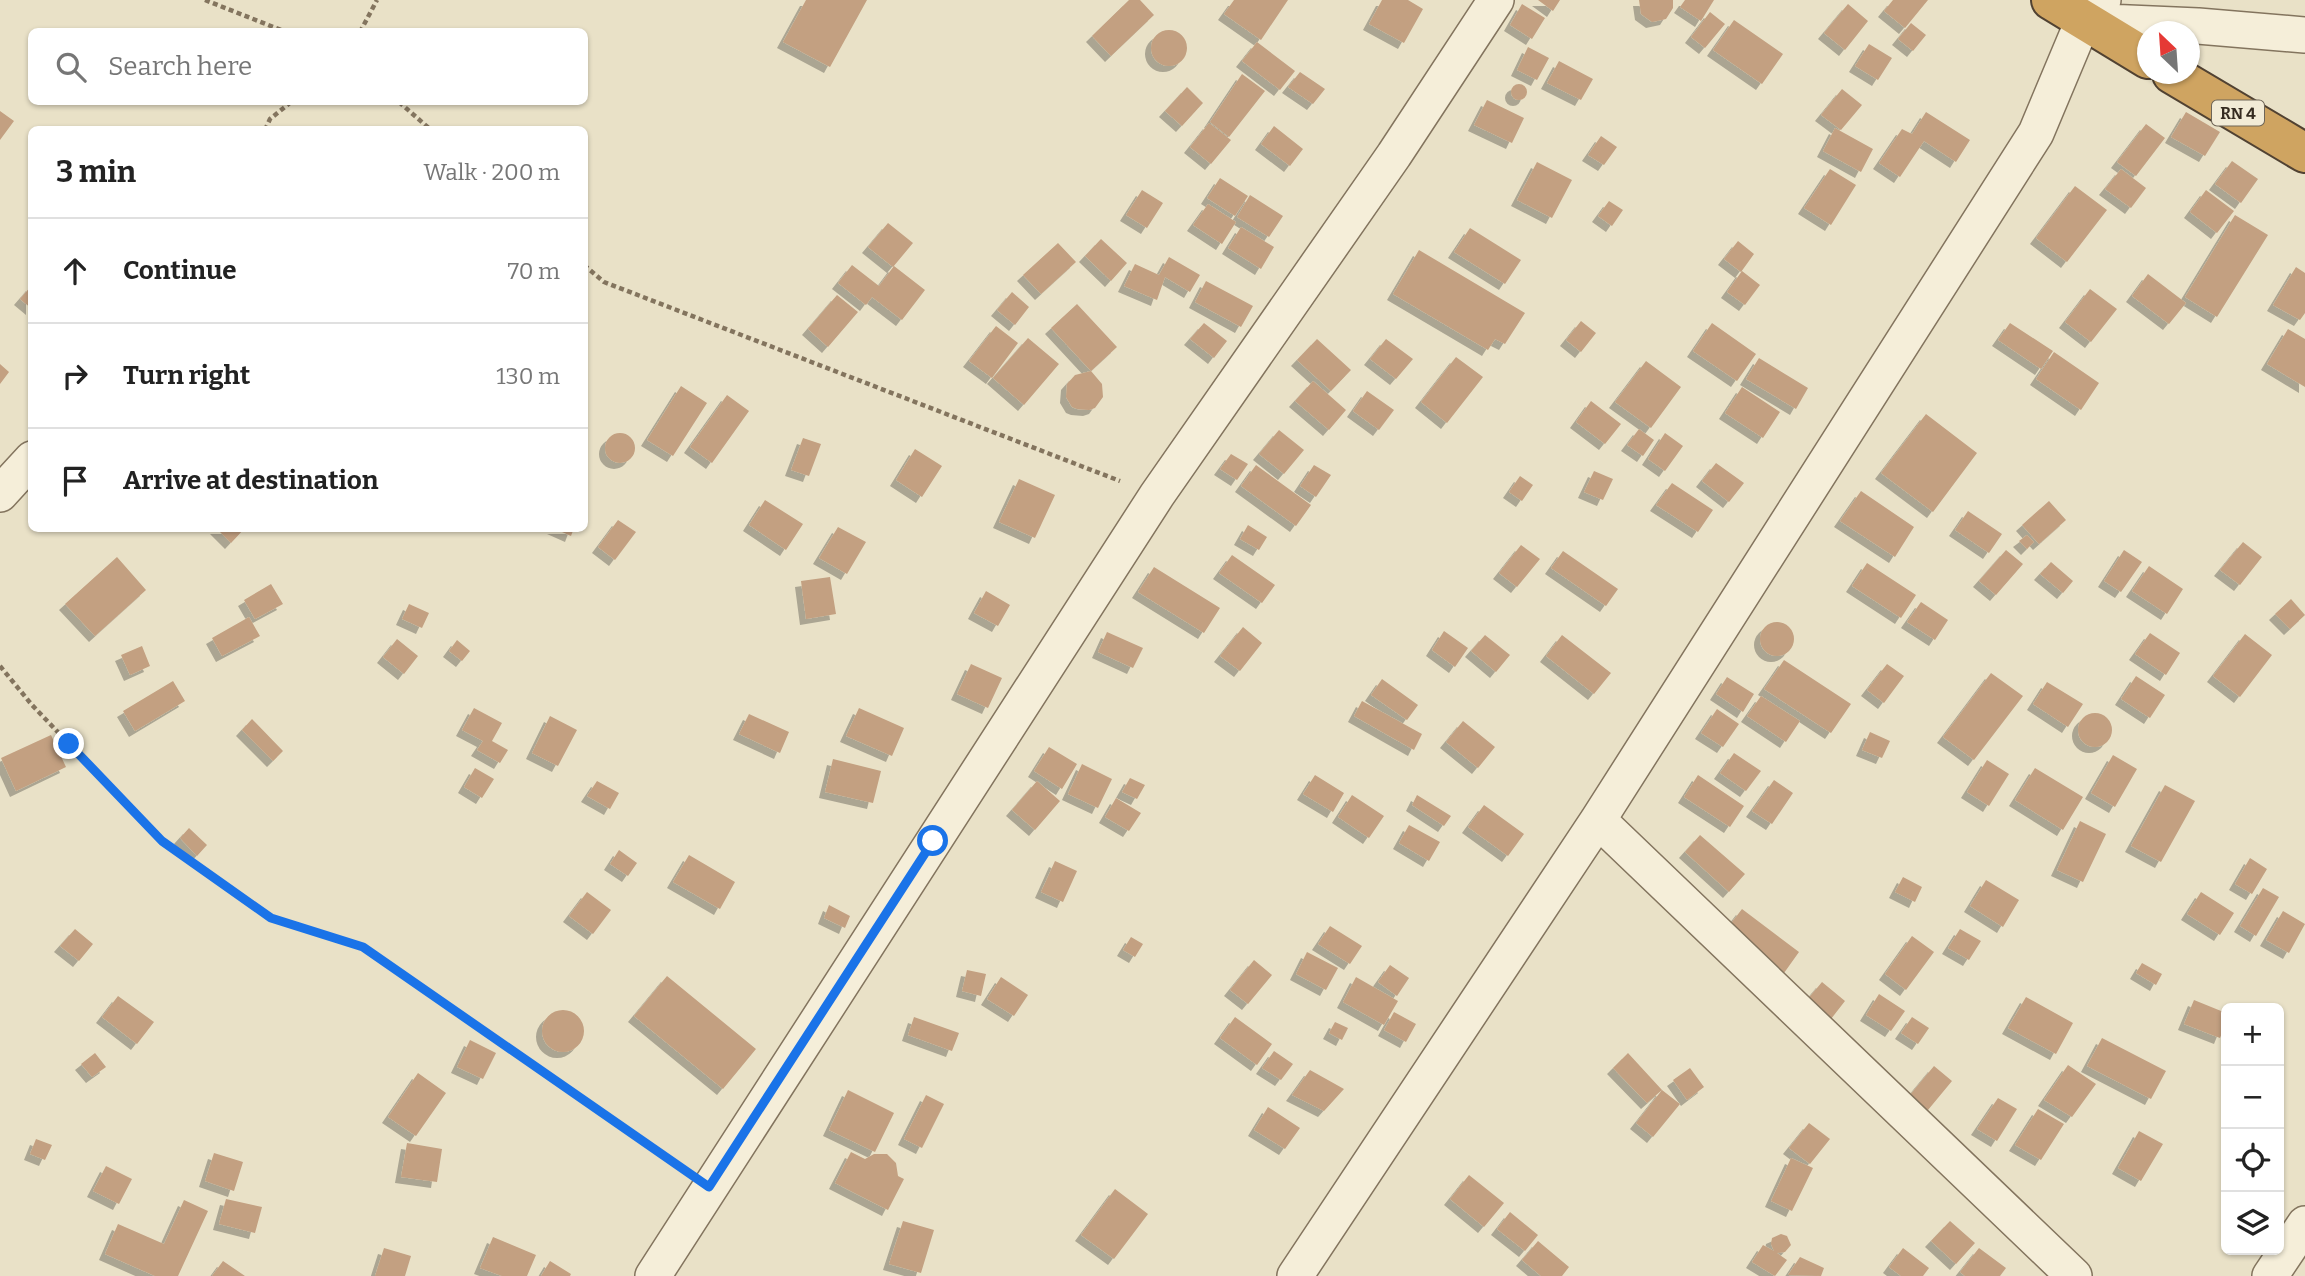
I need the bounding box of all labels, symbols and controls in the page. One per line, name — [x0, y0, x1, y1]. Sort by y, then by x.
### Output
north arrow — [2137, 21, 2200, 84]
search box — [28, 28, 588, 105]
icon: search — [52, 48, 90, 86]
text: Search here — [108, 51, 252, 82]
road number: RN 4 — [2212, 100, 2264, 125]
text: 3 min — [56, 154, 136, 190]
text: Walk · 200 m — [424, 158, 560, 186]
icon: ahead — [56, 252, 94, 290]
text: Continue — [123, 255, 237, 286]
text: 70 m — [508, 257, 560, 285]
icon: right — [56, 357, 94, 395]
text: Turn right — [123, 360, 250, 391]
text: 130 m — [496, 362, 560, 390]
icon: arrive — [56, 462, 94, 500]
text: Arrive at destination — [123, 465, 378, 496]
route end — [53, 728, 84, 759]
route start — [917, 825, 948, 856]
map controls — [2221, 1003, 2284, 1255]
button: + — [2221, 1003, 2284, 1066]
button: − — [2221, 1066, 2284, 1129]
button: locate — [2221, 1129, 2284, 1192]
button: layers — [2221, 1192, 2284, 1255]

